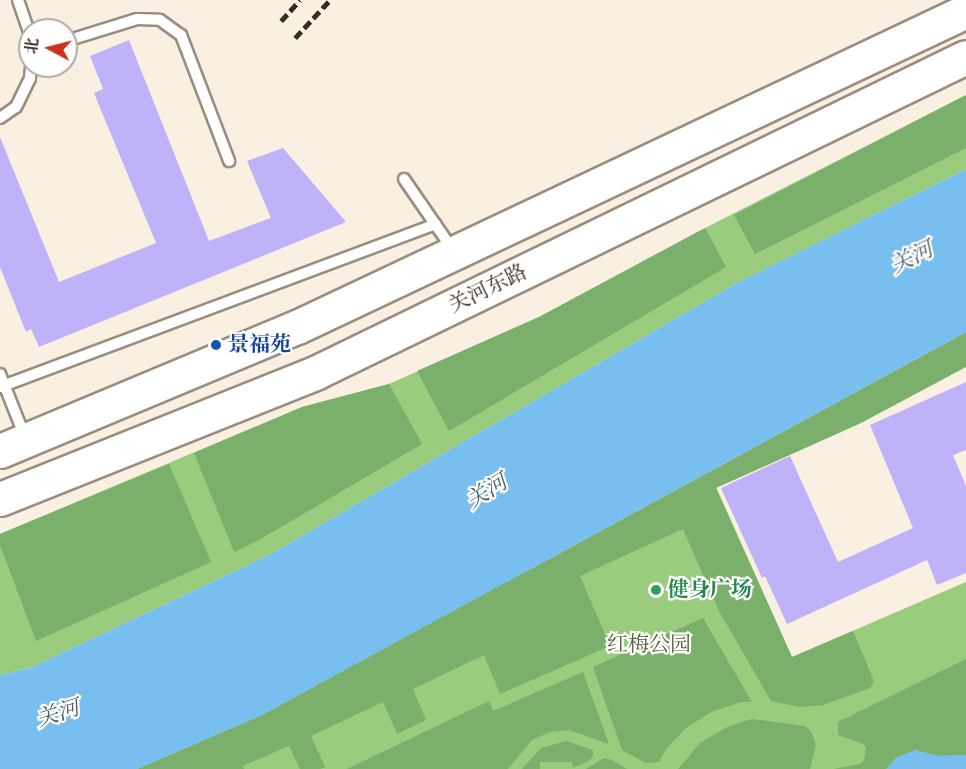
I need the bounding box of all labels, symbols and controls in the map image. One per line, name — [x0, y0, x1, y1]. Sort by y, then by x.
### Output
north arrow — [18, 18, 78, 78]
text: 北 — [21, 37, 43, 55]
water label: 关河 — [886, 236, 938, 280]
street label: 关河东路 — [445, 259, 531, 319]
place label: 景福苑 — [228, 332, 291, 358]
marker: 景福苑 — [209, 338, 223, 352]
water label: 关河 — [461, 469, 513, 515]
place label: 健身广场 — [668, 577, 752, 603]
marker: 健身广场 — [649, 583, 663, 597]
park label: 红梅公园 — [607, 632, 691, 658]
water label: 关河 — [33, 695, 83, 733]

